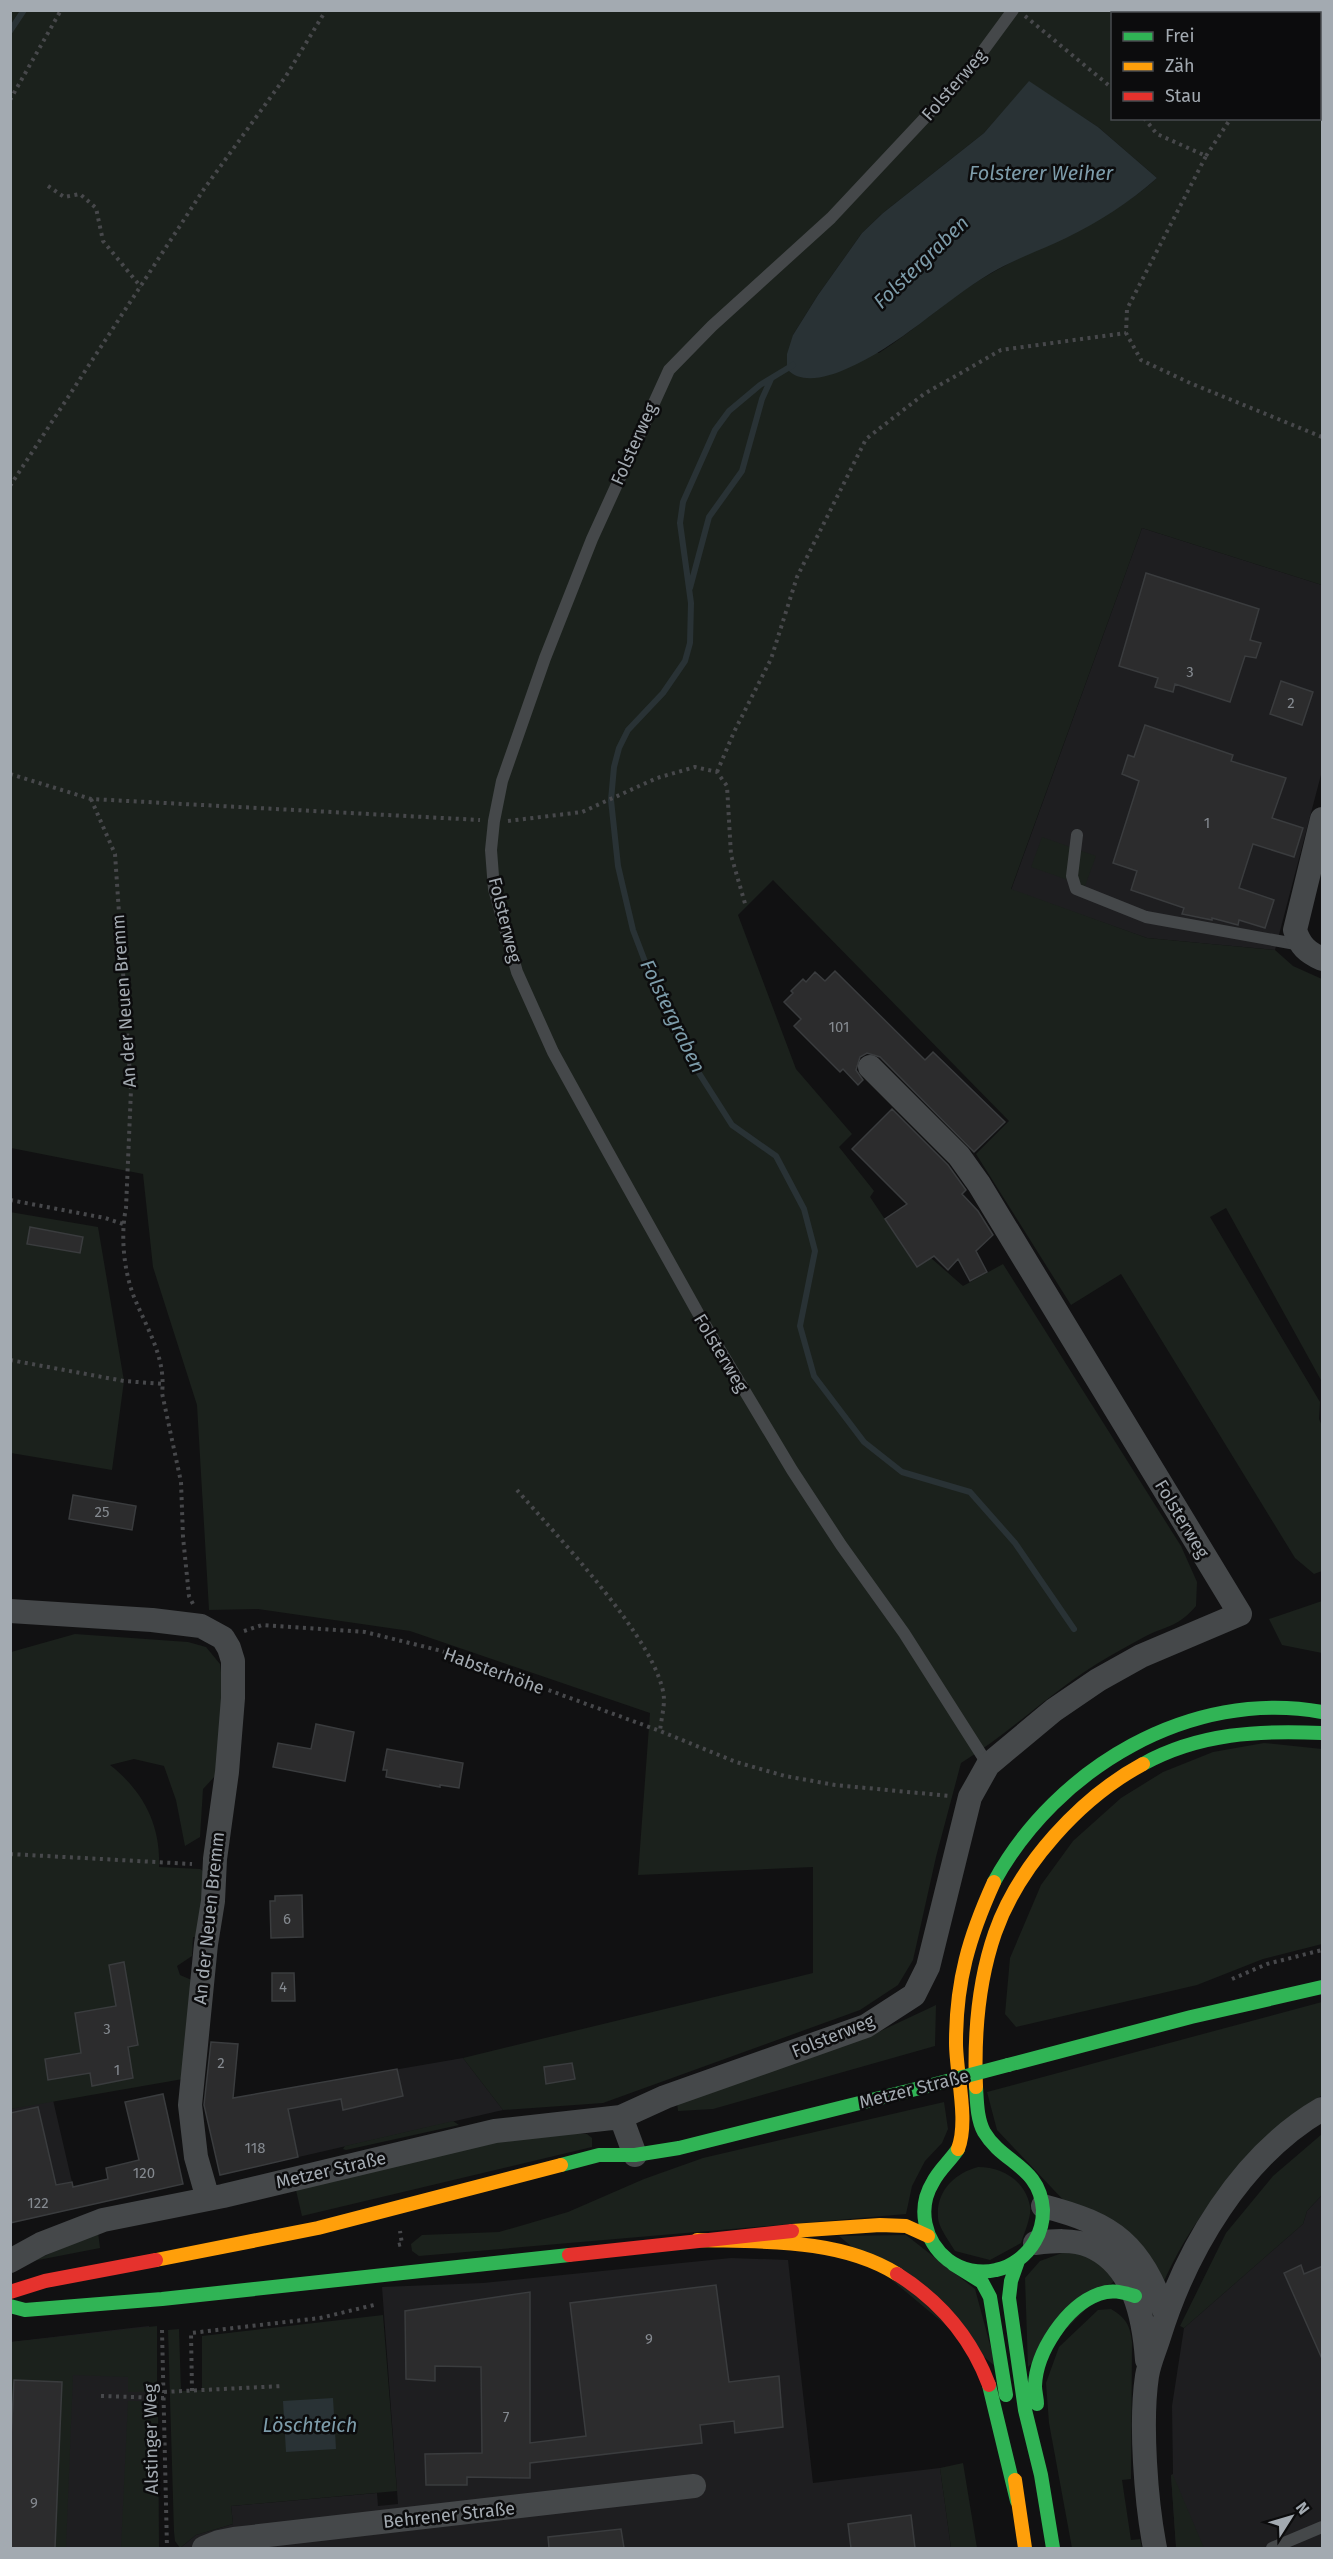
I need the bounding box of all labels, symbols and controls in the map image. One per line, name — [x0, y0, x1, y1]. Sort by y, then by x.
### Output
legend — [1111, 12, 1321, 120]
text: Frei — [1165, 25, 1195, 47]
street label: Folsterweg — [917, 44, 991, 125]
text: Zäh — [1165, 55, 1194, 77]
text: Stau — [1165, 85, 1201, 107]
water label: Folsterer Weiher — [969, 161, 1115, 185]
water label: Folstergraben — [868, 211, 974, 313]
street label: Folsterweg — [606, 399, 662, 488]
house number: 3 — [1186, 663, 1194, 681]
house number: 2 — [1287, 694, 1295, 712]
house number: 1 — [1204, 814, 1210, 832]
street label: Folsterweg — [484, 875, 526, 966]
street label: An der Neuen Bremm — [107, 914, 141, 1088]
water label: Folstergraben — [635, 955, 711, 1077]
house number: 101 — [829, 1018, 850, 1036]
street label: Folsterweg — [689, 1310, 753, 1397]
street label: Folsterweg — [1150, 1476, 1214, 1563]
house number: 25 — [95, 1503, 109, 1521]
street label: Habsterhöhe — [441, 1643, 547, 1699]
street label: An der Neuen Bremm — [189, 1830, 229, 2006]
house number: 6 — [283, 1910, 291, 1928]
house number: 4 — [279, 1978, 287, 1996]
street label: Folsterweg — [788, 2009, 878, 2063]
house number: 3 — [103, 2020, 111, 2038]
house number: 2 — [217, 2054, 225, 2072]
house number: 1 — [114, 2061, 120, 2079]
street label: Metzer Straße — [857, 2065, 971, 2113]
house number: 118 — [244, 2139, 266, 2157]
street label: Metzer Straße — [274, 2147, 388, 2193]
house number: 120 — [133, 2164, 155, 2182]
house number: 122 — [27, 2194, 49, 2212]
house number: 9 — [645, 2330, 653, 2348]
street label: Alstinger Weg — [139, 2383, 163, 2494]
house number: 7 — [503, 2408, 510, 2426]
water label: Löschteich — [263, 2413, 357, 2437]
north arrow — [1261, 2487, 1321, 2547]
house number: 9 — [30, 2494, 38, 2512]
street label: Behrener Straße — [382, 2497, 516, 2533]
text: N — [1292, 2498, 1313, 2518]

